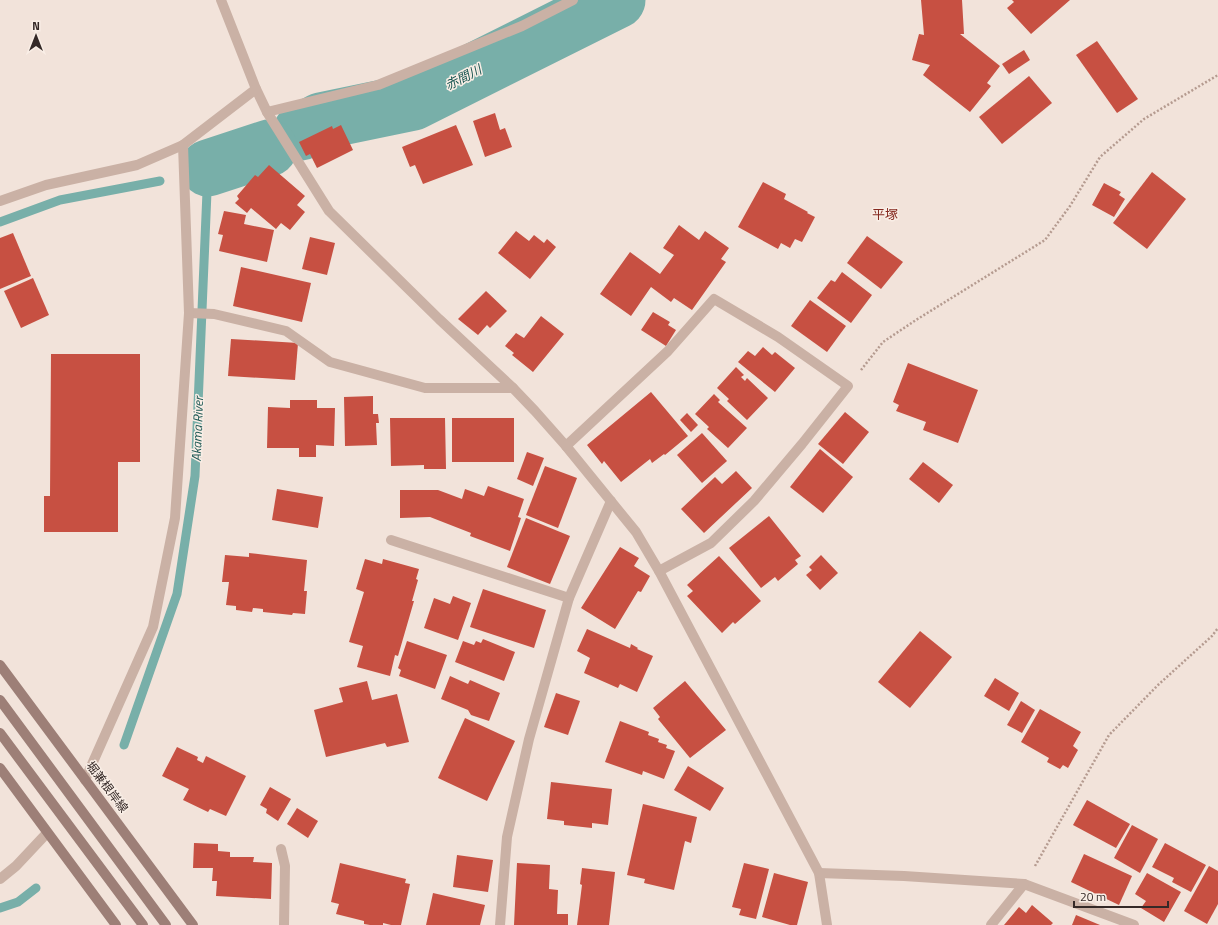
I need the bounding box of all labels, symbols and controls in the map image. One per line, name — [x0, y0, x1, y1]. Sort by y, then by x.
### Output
north arrow — [16, 16, 56, 56]
text: N — [32, 18, 40, 34]
water label: 赤間川 — [441, 58, 487, 95]
district label: 平塚 — [872, 204, 898, 224]
water label: Akama River — [186, 394, 208, 462]
street label: 堀兼根岸線 — [82, 757, 133, 816]
scale bar — [1074, 883, 1168, 909]
text: 20 m — [1080, 887, 1106, 906]

